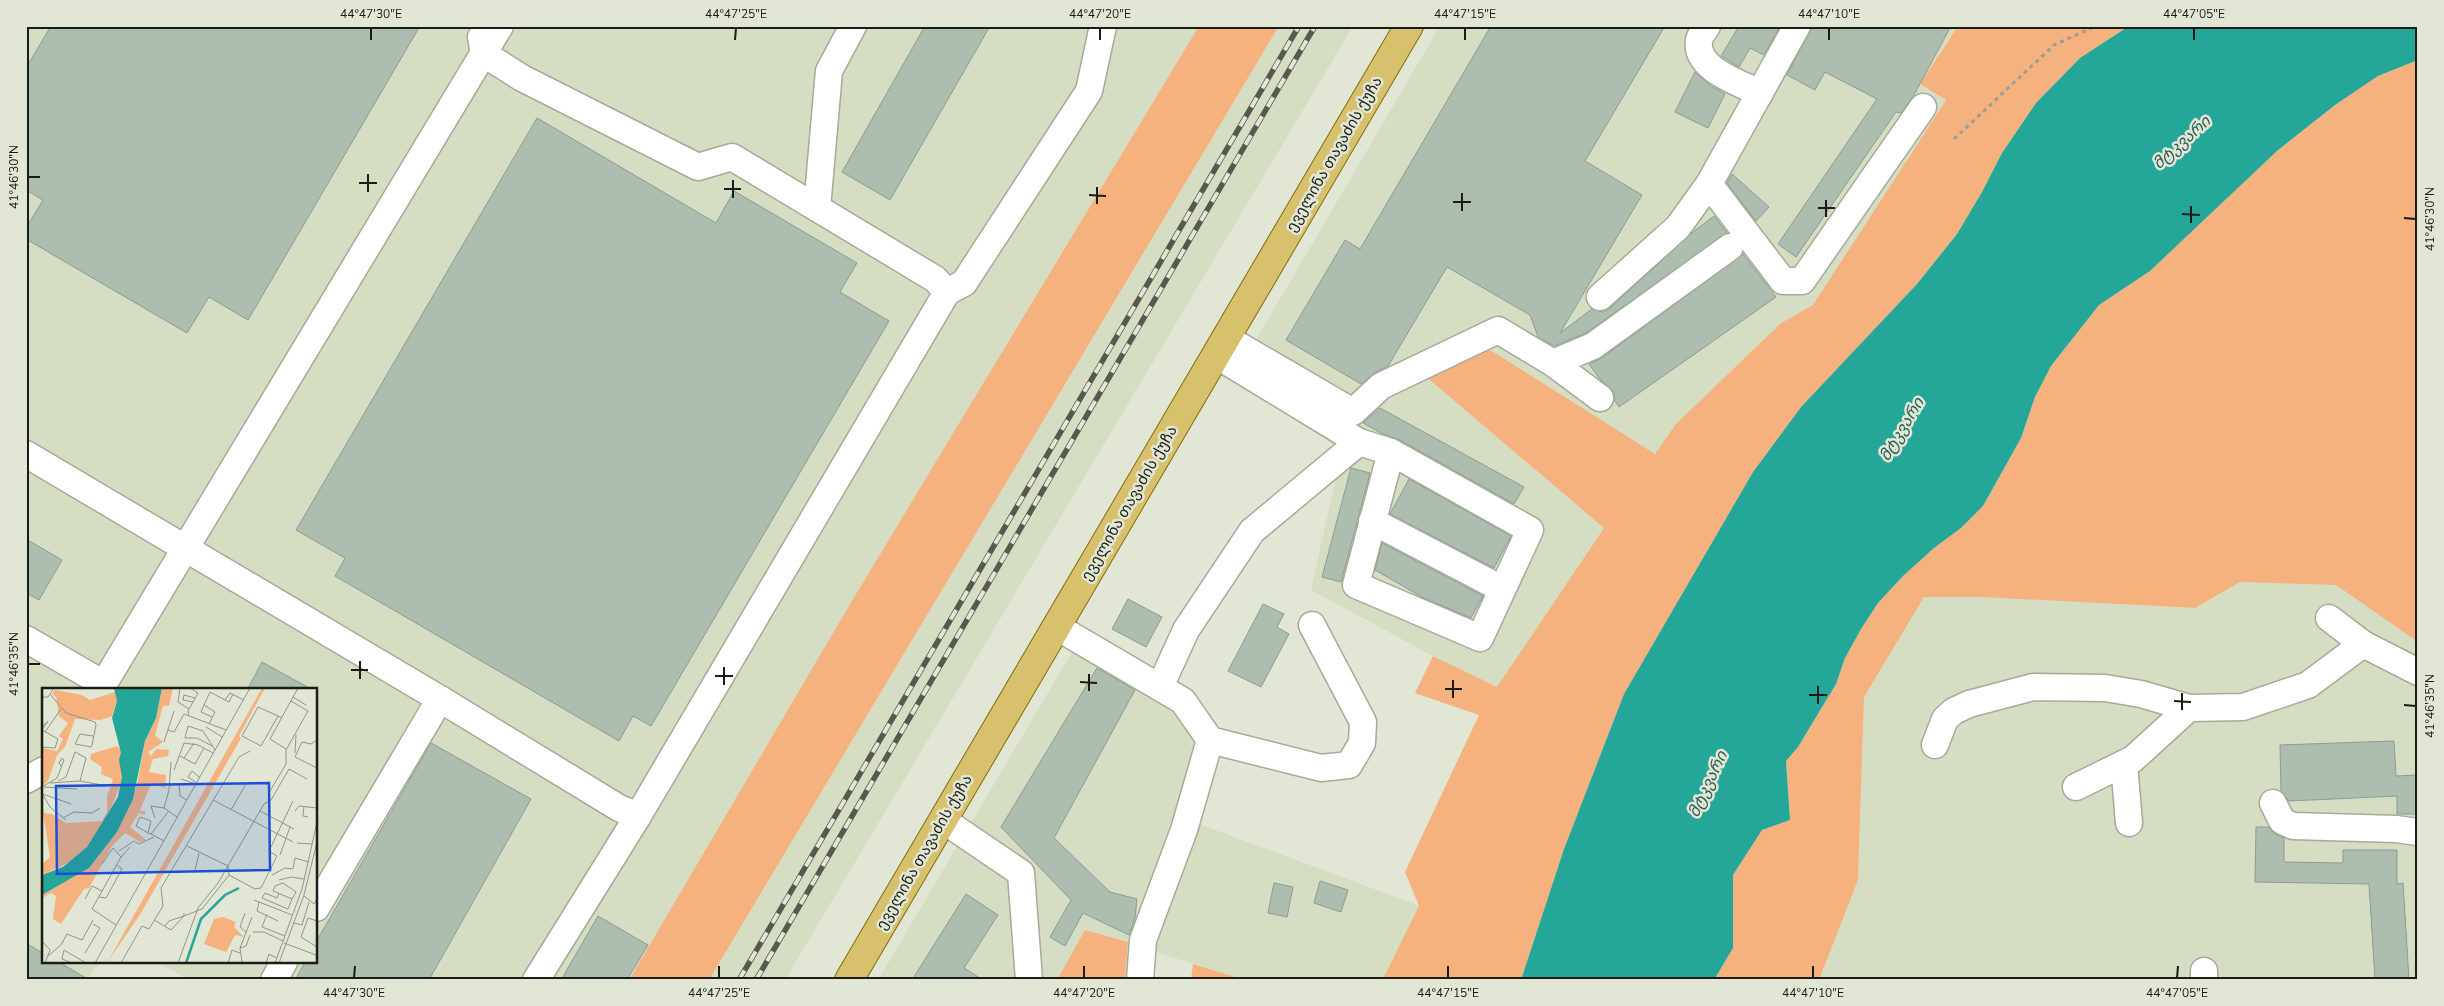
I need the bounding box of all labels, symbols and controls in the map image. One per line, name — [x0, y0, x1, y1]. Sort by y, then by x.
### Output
text: 44°47'30"E — [340, 6, 402, 22]
text: 44°47'25"E — [705, 6, 767, 22]
text: 44°47'20"E — [1069, 6, 1131, 22]
text: 44°47'15"E — [1434, 6, 1496, 22]
text: 44°47'10"E — [1798, 6, 1860, 22]
text: 44°47'05"E — [2163, 6, 2225, 22]
street label: ეველინა თავაძის ქუჩა — [1281, 73, 1387, 235]
water label: მტკვარი — [2148, 110, 2216, 175]
text: 41°46'30"N — [6, 145, 22, 209]
text: 41°46'30"N — [2422, 187, 2438, 251]
water label: მტკვარი — [1874, 393, 1930, 465]
street label: ეველინა თავაძის ქუჩა — [1076, 422, 1182, 584]
text: 41°46'35"N — [6, 632, 22, 696]
text: 41°46'35"N — [2422, 674, 2438, 738]
inset map — [42, 688, 318, 964]
water label: მტკვარი — [1683, 747, 1733, 821]
street label: ეველინა თავაძის ქუჩა — [871, 771, 977, 933]
text: 44°47'30"E — [323, 985, 385, 1001]
text: 44°47'25"E — [688, 985, 750, 1001]
text: 44°47'20"E — [1053, 985, 1115, 1001]
text: 44°47'15"E — [1417, 985, 1479, 1001]
text: 44°47'10"E — [1782, 985, 1844, 1001]
text: 44°47'05"E — [2146, 985, 2208, 1001]

